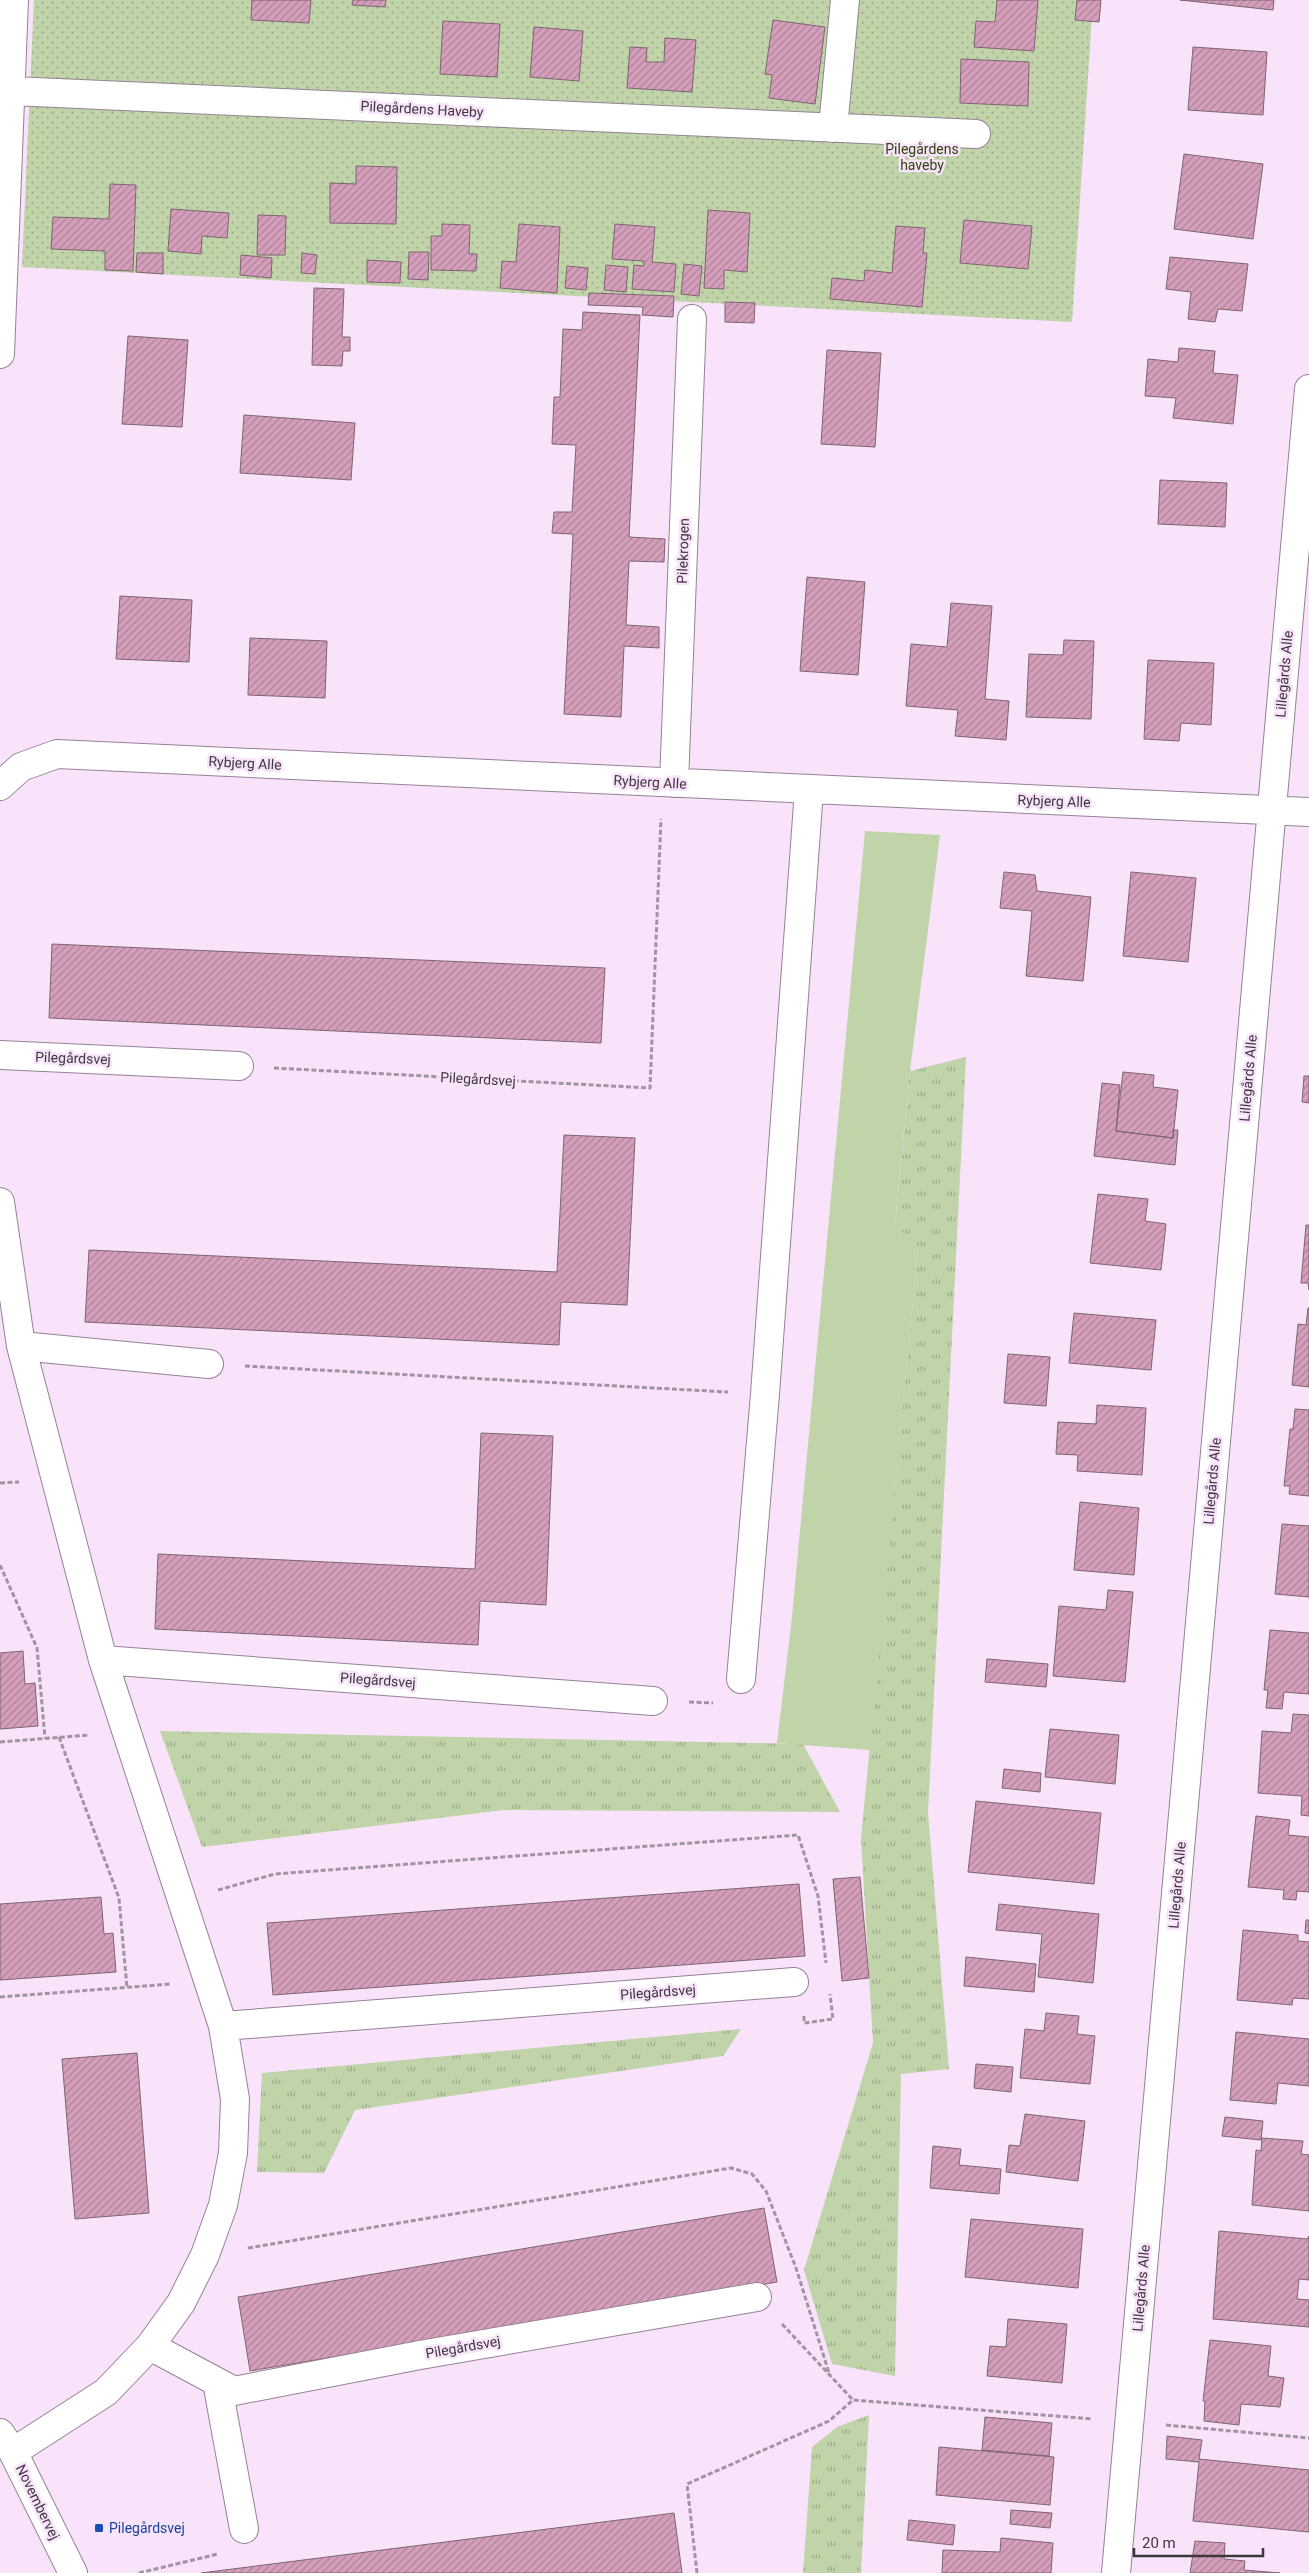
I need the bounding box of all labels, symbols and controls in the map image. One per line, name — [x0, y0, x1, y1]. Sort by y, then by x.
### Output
street label: Pilegårdens Haveby — [360, 98, 484, 120]
park label: Pilegårdens haveby — [885, 141, 959, 173]
street label: Pilekrogen — [674, 518, 692, 584]
street label: Lillegårds Alle — [1272, 630, 1296, 718]
street label: Rybjerg Alle — [208, 753, 282, 773]
street label: Rybjerg Alle — [613, 772, 687, 792]
street label: Rybjerg Alle — [1017, 792, 1091, 810]
street label: Lillegårds Alle — [1236, 1034, 1260, 1122]
street label: Pilegårdsvej — [35, 1049, 111, 1067]
street label: Pilegårdsvej — [440, 1069, 516, 1089]
street label: Lillegårds Alle — [1200, 1437, 1224, 1525]
street label: Pilegårdsvej — [340, 1669, 416, 1691]
street label: Lillegårds Alle — [1165, 1841, 1189, 1929]
street label: Pilegårdsvej — [620, 1981, 696, 2003]
street label: Lillegårds Alle — [1129, 2244, 1153, 2332]
street label: Pilegårdsvej — [424, 2333, 502, 2361]
street label: Novembervej — [13, 2462, 63, 2542]
place label: Pilegårdsvej — [109, 2520, 185, 2536]
marker: Pilegårdsvej — [93, 2522, 105, 2534]
scale bar — [1134, 2526, 1263, 2558]
text: 20 m — [1142, 2534, 1176, 2552]

